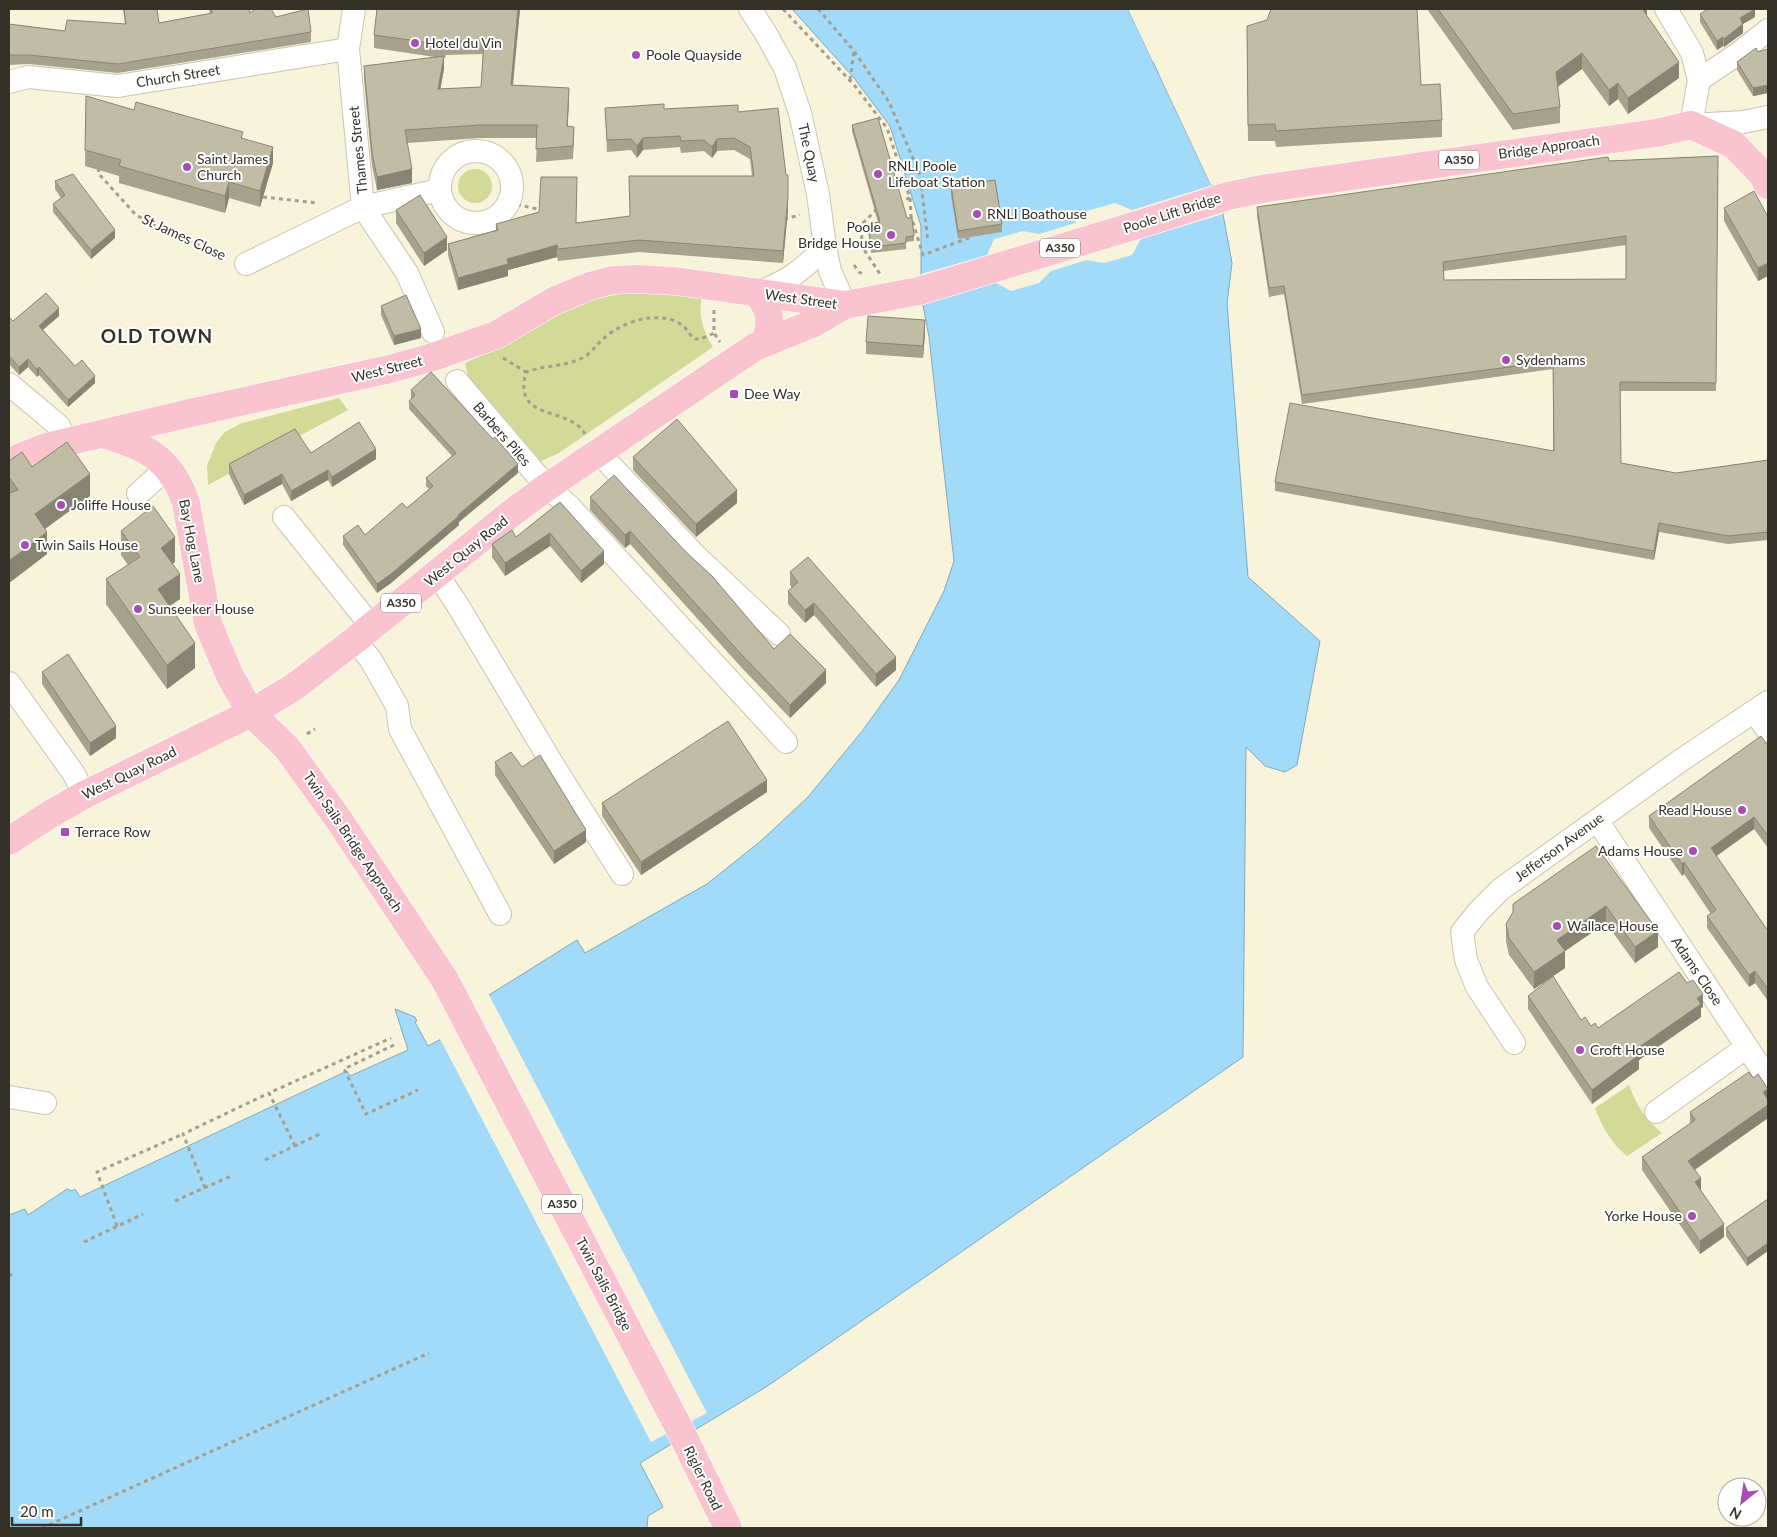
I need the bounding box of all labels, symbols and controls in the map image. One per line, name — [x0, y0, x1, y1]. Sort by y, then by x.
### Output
place label: Hotel du Vin — [425, 34, 502, 51]
marker: Hotel du Vin — [409, 37, 421, 49]
place label: Poole Quayside — [646, 46, 742, 63]
marker: Poole Quayside — [630, 49, 642, 61]
street label: Church Street — [135, 60, 221, 91]
street label: Thames Street — [344, 105, 371, 195]
street label: The Quay — [795, 122, 824, 185]
street label: Bridge Approach — [1497, 131, 1601, 162]
place label: Saint James Church — [197, 150, 268, 183]
road number: A350 — [1439, 150, 1479, 170]
place label: RNLI Poole Lifeboat Station — [888, 157, 985, 190]
marker: Saint James Church — [181, 161, 193, 173]
marker: RNLI Poole Lifeboat Station — [872, 168, 884, 180]
street label: Poole Lift Bridge — [1121, 189, 1223, 236]
place label: RNLI Boathouse — [987, 205, 1087, 222]
marker: RNLI Boathouse — [971, 208, 983, 220]
street label: St James Close — [140, 210, 229, 263]
place label: Poole Bridge House — [798, 218, 881, 251]
marker: Poole Bridge House — [885, 229, 897, 241]
road number: A350 — [1040, 238, 1080, 258]
street label: West Street — [764, 285, 838, 312]
district label: OLD TOWN — [101, 324, 213, 347]
street label: West Street — [350, 351, 424, 386]
place label: Sydenhams — [1516, 351, 1586, 368]
marker: Sydenhams — [1500, 354, 1512, 366]
place label: Dee Way — [744, 385, 801, 402]
marker: Dee Way — [728, 388, 740, 400]
street label: Barbers Piles — [470, 398, 535, 469]
place label: Joliffe House — [71, 496, 151, 513]
street label: Bay Hog Lane — [176, 498, 209, 584]
marker: Joliffe House — [55, 499, 67, 511]
street label: West Quay Road — [420, 512, 511, 590]
place label: Twin Sails House — [35, 536, 138, 553]
marker: Twin Sails House — [19, 539, 31, 551]
road number: A350 — [381, 594, 421, 612]
place label: Sunseeker House — [148, 600, 254, 617]
marker: Sunseeker House — [132, 603, 144, 615]
street label: West Quay Road — [79, 742, 179, 803]
street label: Twin Sails Bridge Approach — [300, 768, 407, 915]
place label: Read House — [1658, 801, 1732, 818]
marker: Read House — [1736, 804, 1748, 816]
street label: Jefferson Avenue — [1511, 809, 1606, 885]
place label: Terrace Row — [75, 823, 151, 840]
marker: Terrace Row — [59, 826, 71, 838]
place label: Adams House — [1598, 842, 1683, 859]
marker: Adams House — [1687, 845, 1699, 857]
place label: Wallace House — [1567, 917, 1658, 934]
marker: Wallace House — [1551, 920, 1563, 932]
street label: Adams Close — [1668, 933, 1727, 1008]
place label: Croft House — [1590, 1041, 1665, 1058]
marker: Croft House — [1574, 1044, 1586, 1056]
road number: A350 — [542, 1194, 582, 1214]
place label: Yorke House — [1604, 1207, 1682, 1224]
marker: Yorke House — [1686, 1210, 1698, 1222]
street label: Twin Sails Bridge — [573, 1234, 636, 1333]
street label: Rigler Road — [681, 1443, 726, 1513]
north arrow — [1717, 1477, 1767, 1527]
scale bar — [12, 1494, 81, 1526]
text: 20 m — [20, 1502, 54, 1520]
text: N — [1726, 1504, 1744, 1524]

